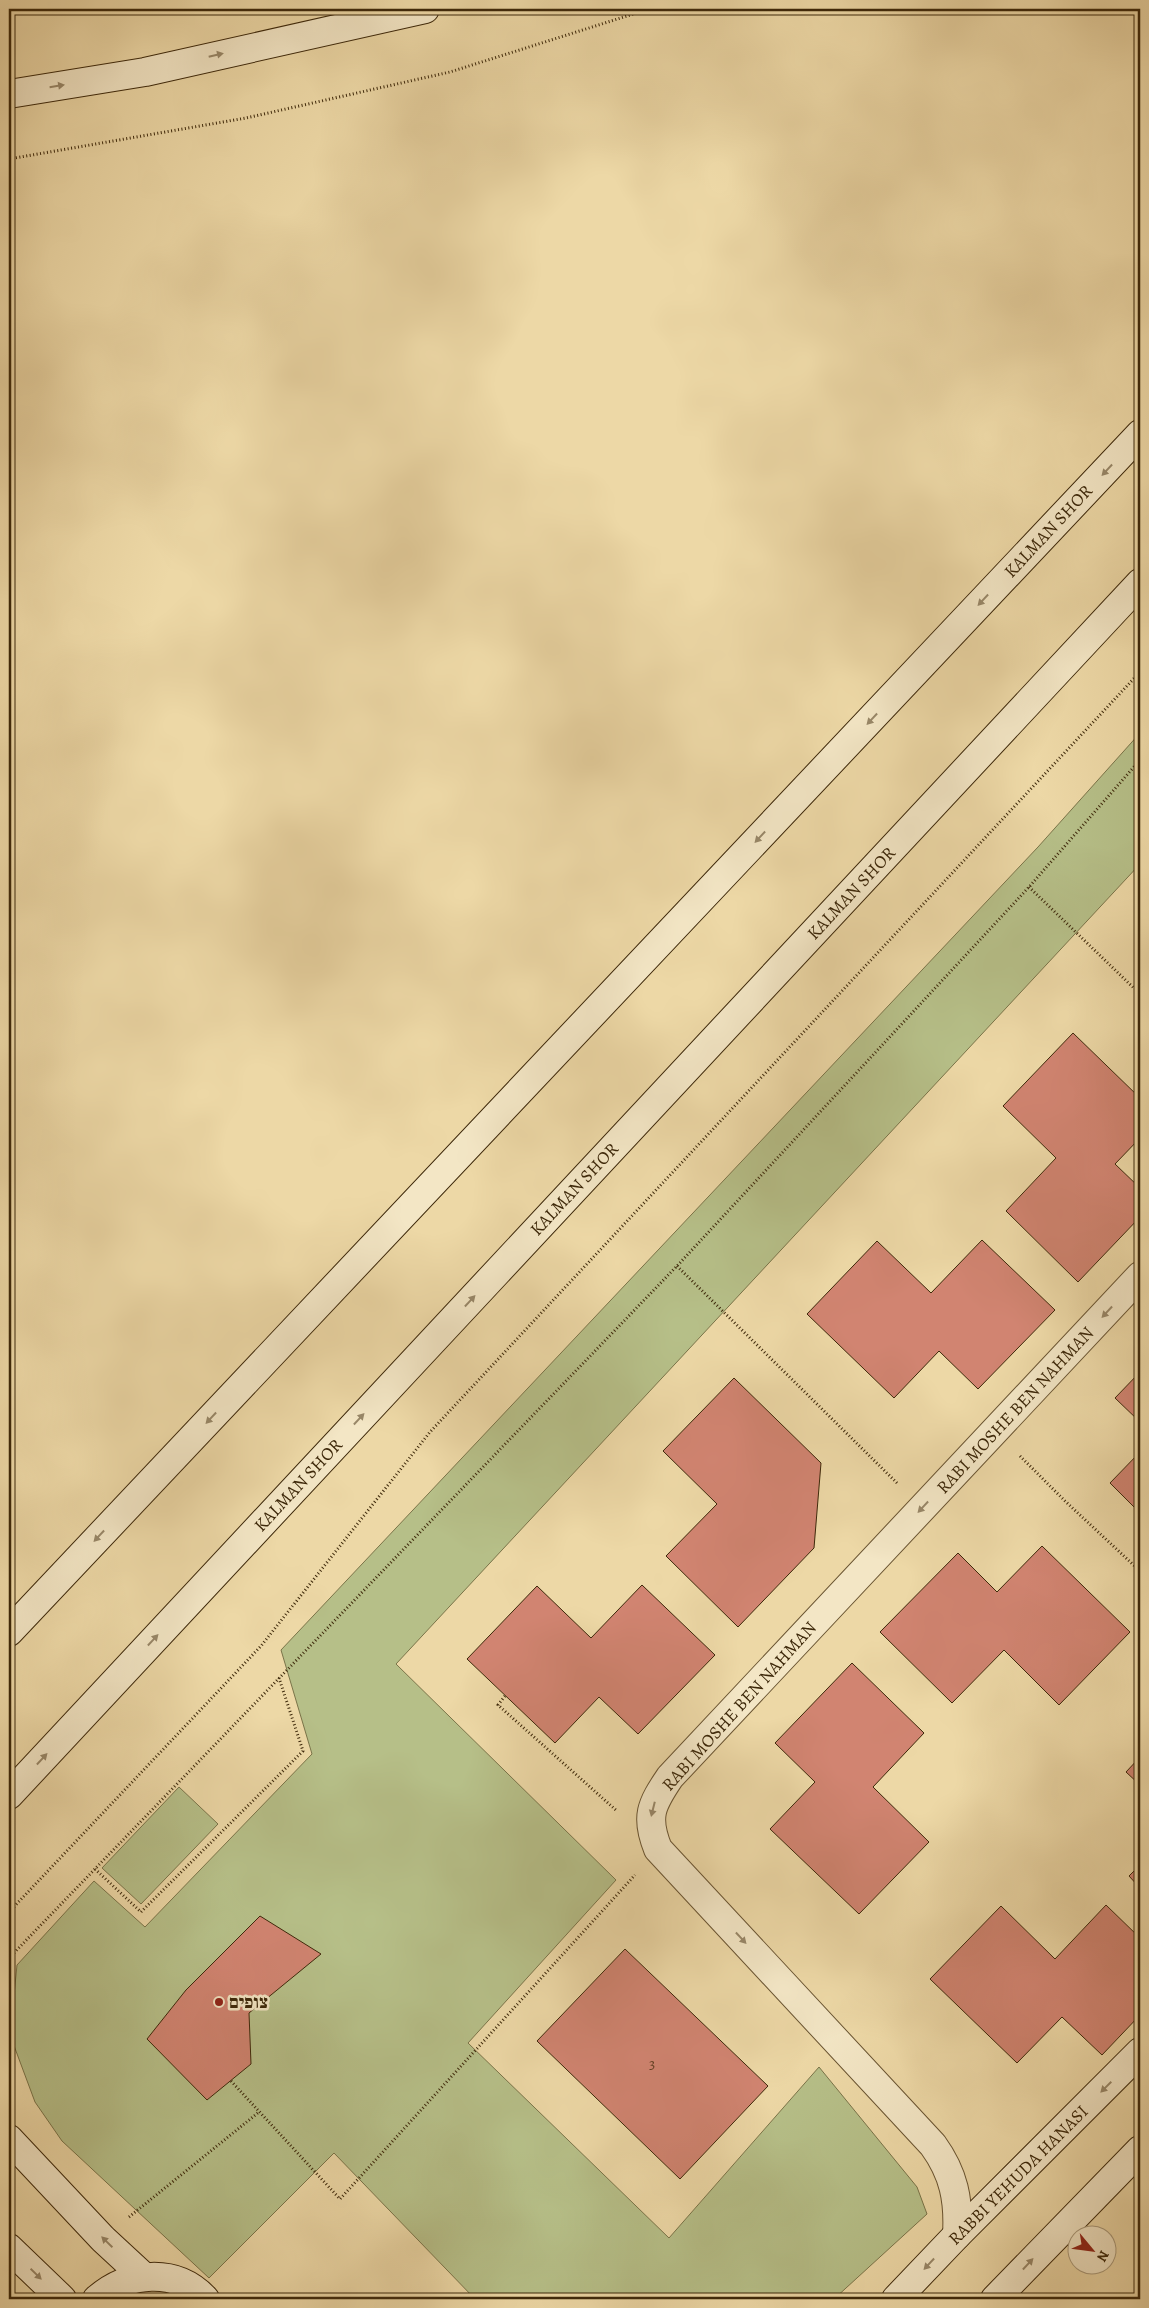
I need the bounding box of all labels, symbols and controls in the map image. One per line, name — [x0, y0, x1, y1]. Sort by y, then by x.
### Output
one-way arrow — [209, 51, 224, 59]
one-way arrow — [49, 82, 65, 90]
one-way arrow — [1101, 463, 1113, 475]
street label: KALMAN SHOR — [998, 479, 1098, 583]
one-way arrow — [977, 594, 989, 606]
one-way arrow — [866, 712, 878, 724]
one-way arrow — [754, 830, 766, 842]
street label: KALMAN SHOR — [801, 841, 901, 945]
street label: KALMAN SHOR — [524, 1137, 624, 1241]
one-way arrow — [464, 1295, 476, 1307]
one-way arrow — [1101, 1306, 1113, 1318]
street label: RABI MOSHE BEN NAHMAN — [931, 1321, 1099, 1499]
one-way arrow — [205, 1412, 217, 1424]
one-way arrow — [353, 1414, 365, 1426]
street label: KALMAN SHOR — [248, 1433, 348, 1537]
one-way arrow — [917, 1500, 929, 1512]
one-way arrow — [93, 1530, 105, 1542]
street label: RABI MOSHE BEN NAHMAN — [656, 1616, 822, 1796]
one-way arrow — [147, 1635, 159, 1647]
one-way arrow — [36, 1754, 48, 1766]
one-way arrow — [649, 1802, 657, 1817]
one-way arrow — [735, 1931, 747, 1943]
place label: צופים — [229, 1990, 268, 2014]
marker: צופים — [213, 1996, 225, 2008]
house number: 3 — [649, 2054, 655, 2074]
one-way arrow — [1100, 2081, 1112, 2093]
street label: RABBI YEHUDA HANASI — [943, 2100, 1093, 2250]
north arrow — [1066, 2226, 1116, 2276]
one-way arrow — [101, 2236, 113, 2248]
text: N — [1092, 2247, 1114, 2265]
one-way arrow — [923, 2258, 935, 2270]
one-way arrow — [1022, 2258, 1034, 2270]
one-way arrow — [29, 2268, 41, 2280]

